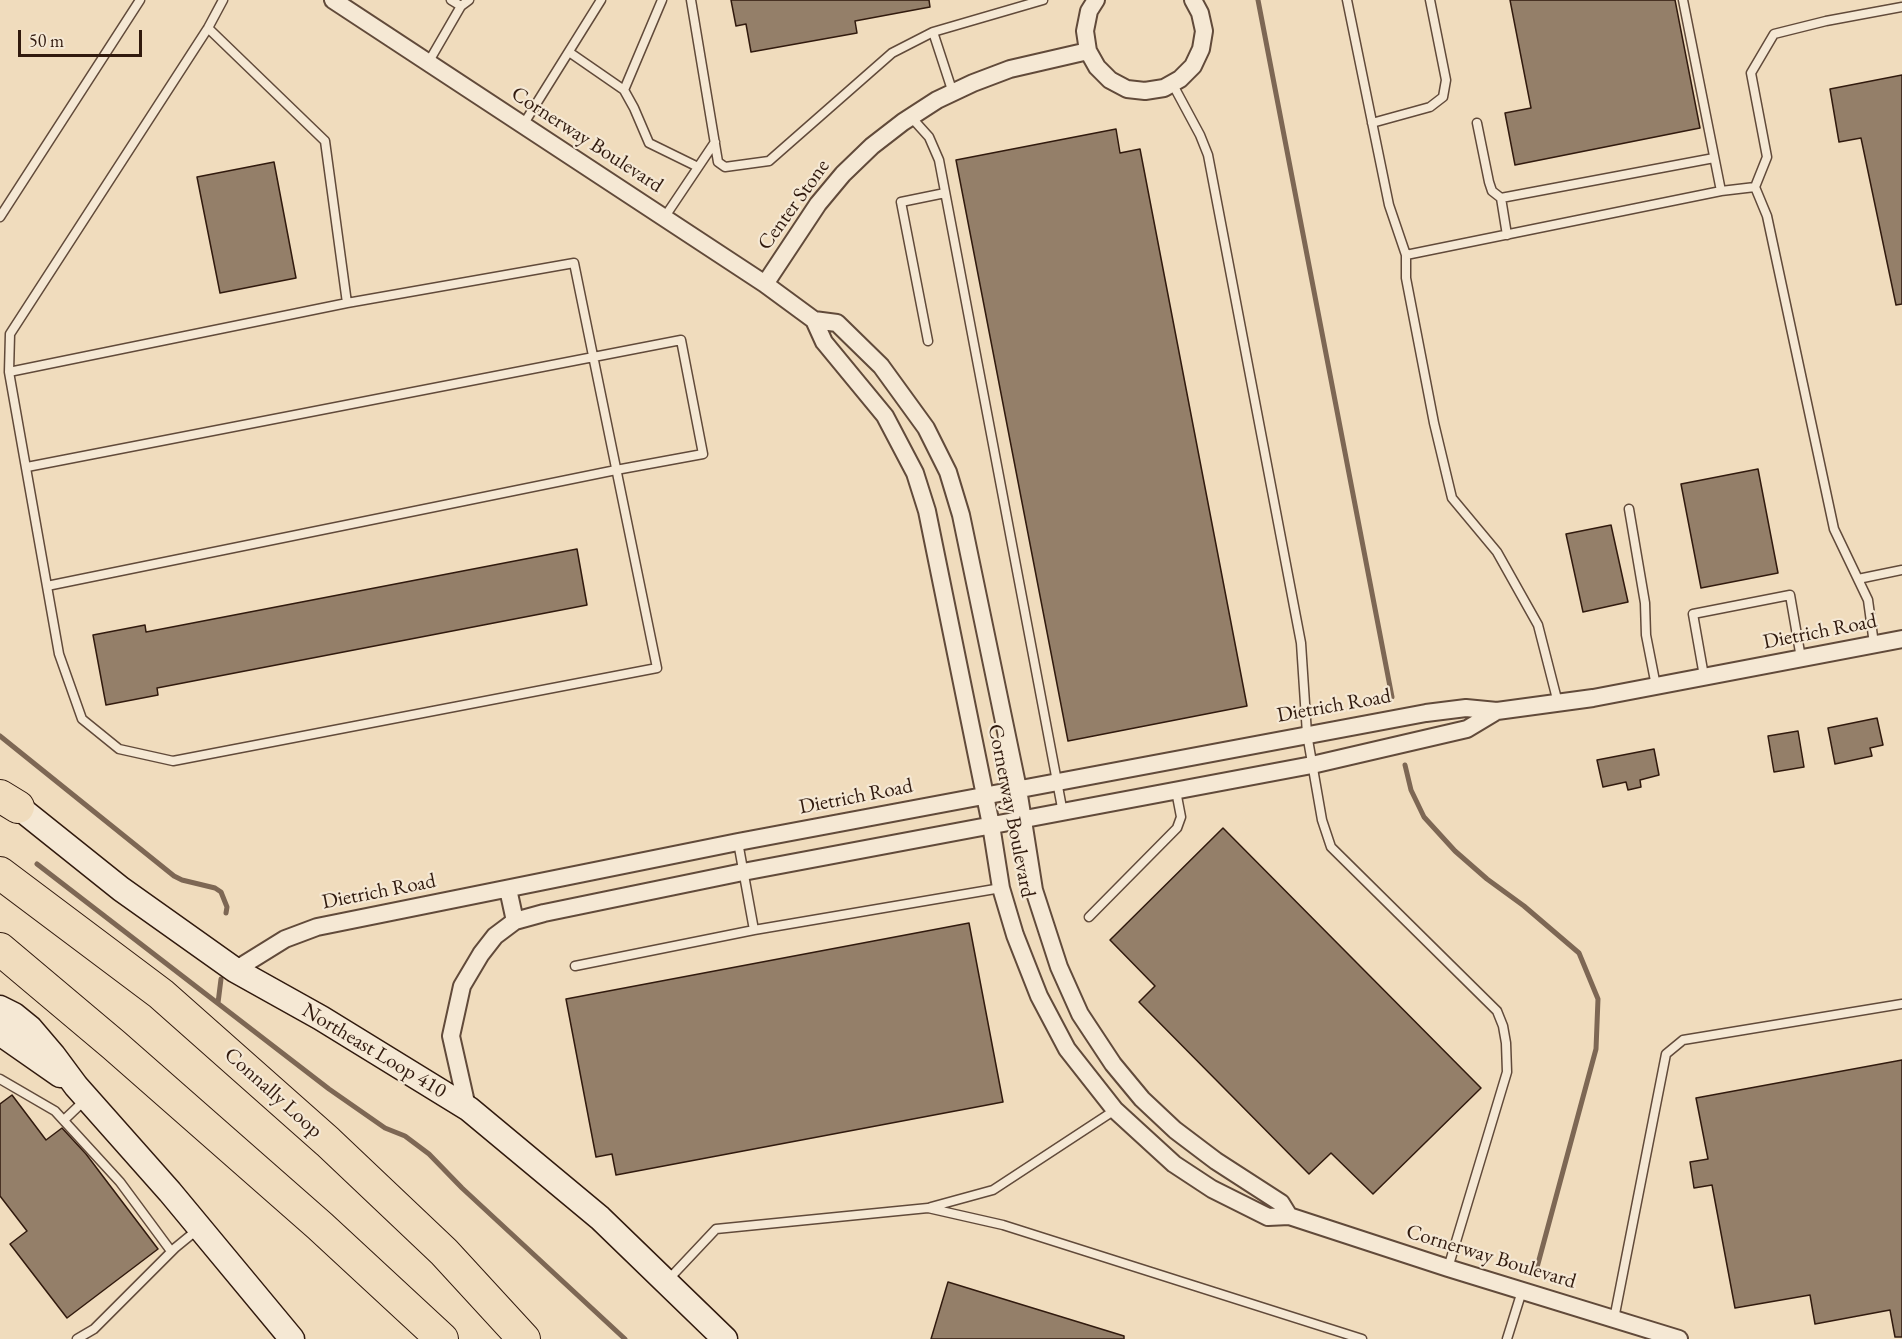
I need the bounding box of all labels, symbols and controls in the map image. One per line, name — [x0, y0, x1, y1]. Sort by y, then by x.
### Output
scale bar — [21, 18, 146, 56]
text: 50 m — [29, 29, 64, 52]
street label: Cornerway Boulevard — [506, 81, 668, 199]
street label: Center Stone — [753, 155, 835, 255]
street label: Dietrich Road — [1761, 609, 1879, 655]
street label: Dietrich Road — [1275, 684, 1393, 728]
street label: Cornerway Boulevard — [982, 722, 1040, 900]
street label: Dietrich Road — [797, 774, 915, 820]
street label: Dietrich Road — [320, 869, 438, 915]
street label: Northeast Loop 410 — [297, 998, 451, 1104]
street label: Connally Loop — [219, 1042, 327, 1144]
street label: Cornerway Boulevard — [1403, 1219, 1579, 1295]

